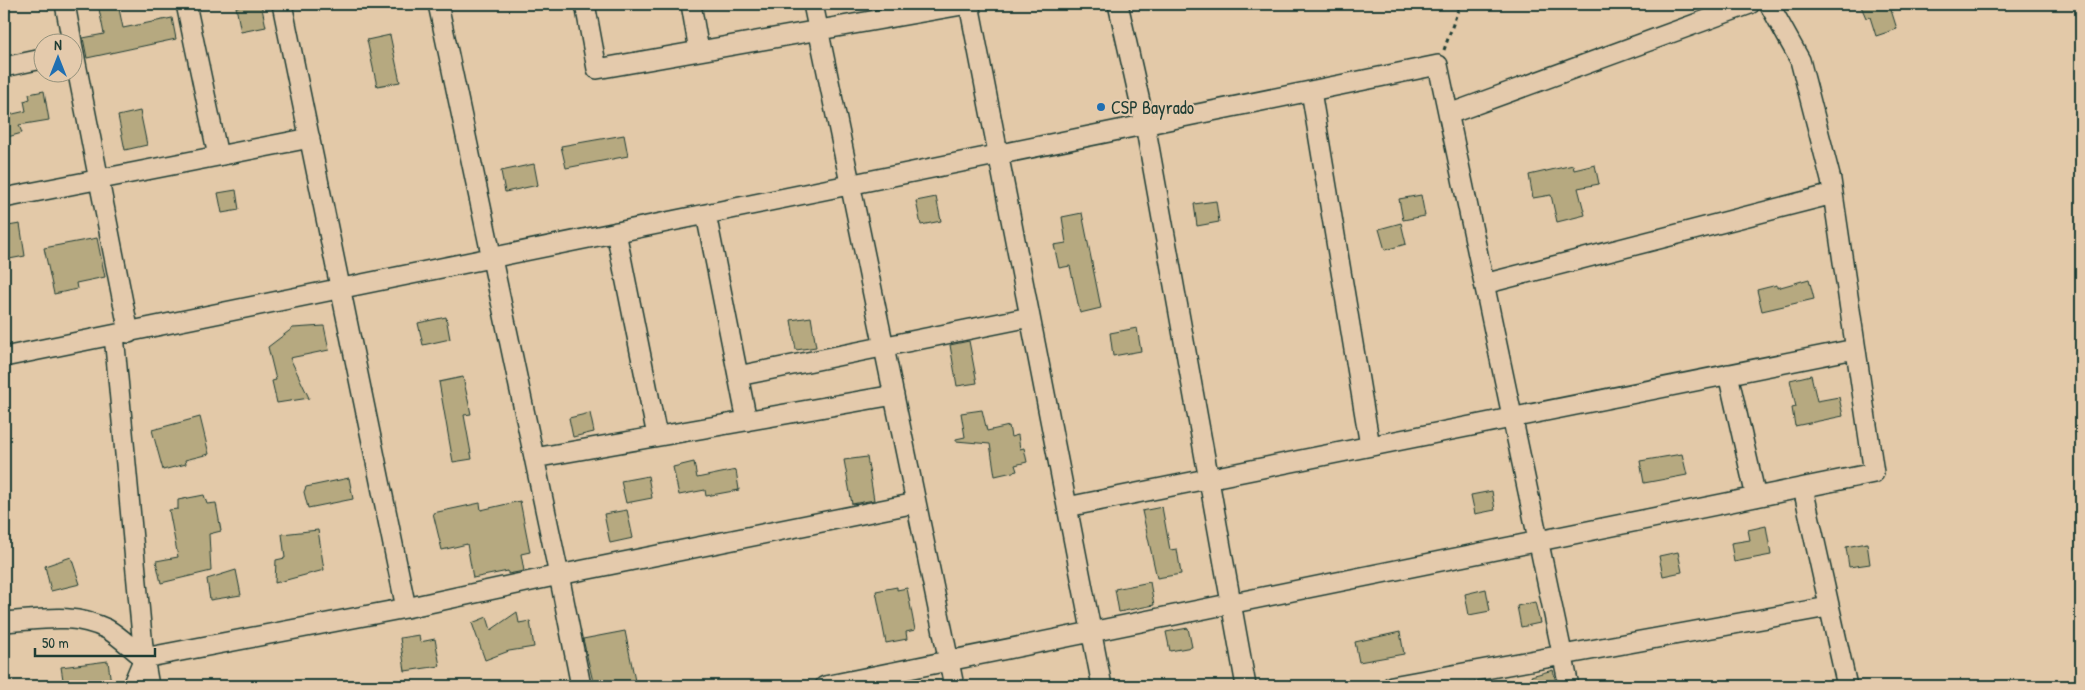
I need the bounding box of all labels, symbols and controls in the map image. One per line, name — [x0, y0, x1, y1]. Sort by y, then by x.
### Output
north arrow — [32, 32, 82, 82]
text: N — [54, 35, 62, 54]
place label: CSP Bayrado — [1111, 95, 1194, 120]
marker: CSP Bayrado — [1095, 101, 1107, 113]
scale bar — [35, 625, 155, 657]
text: 50 m — [42, 632, 69, 653]

